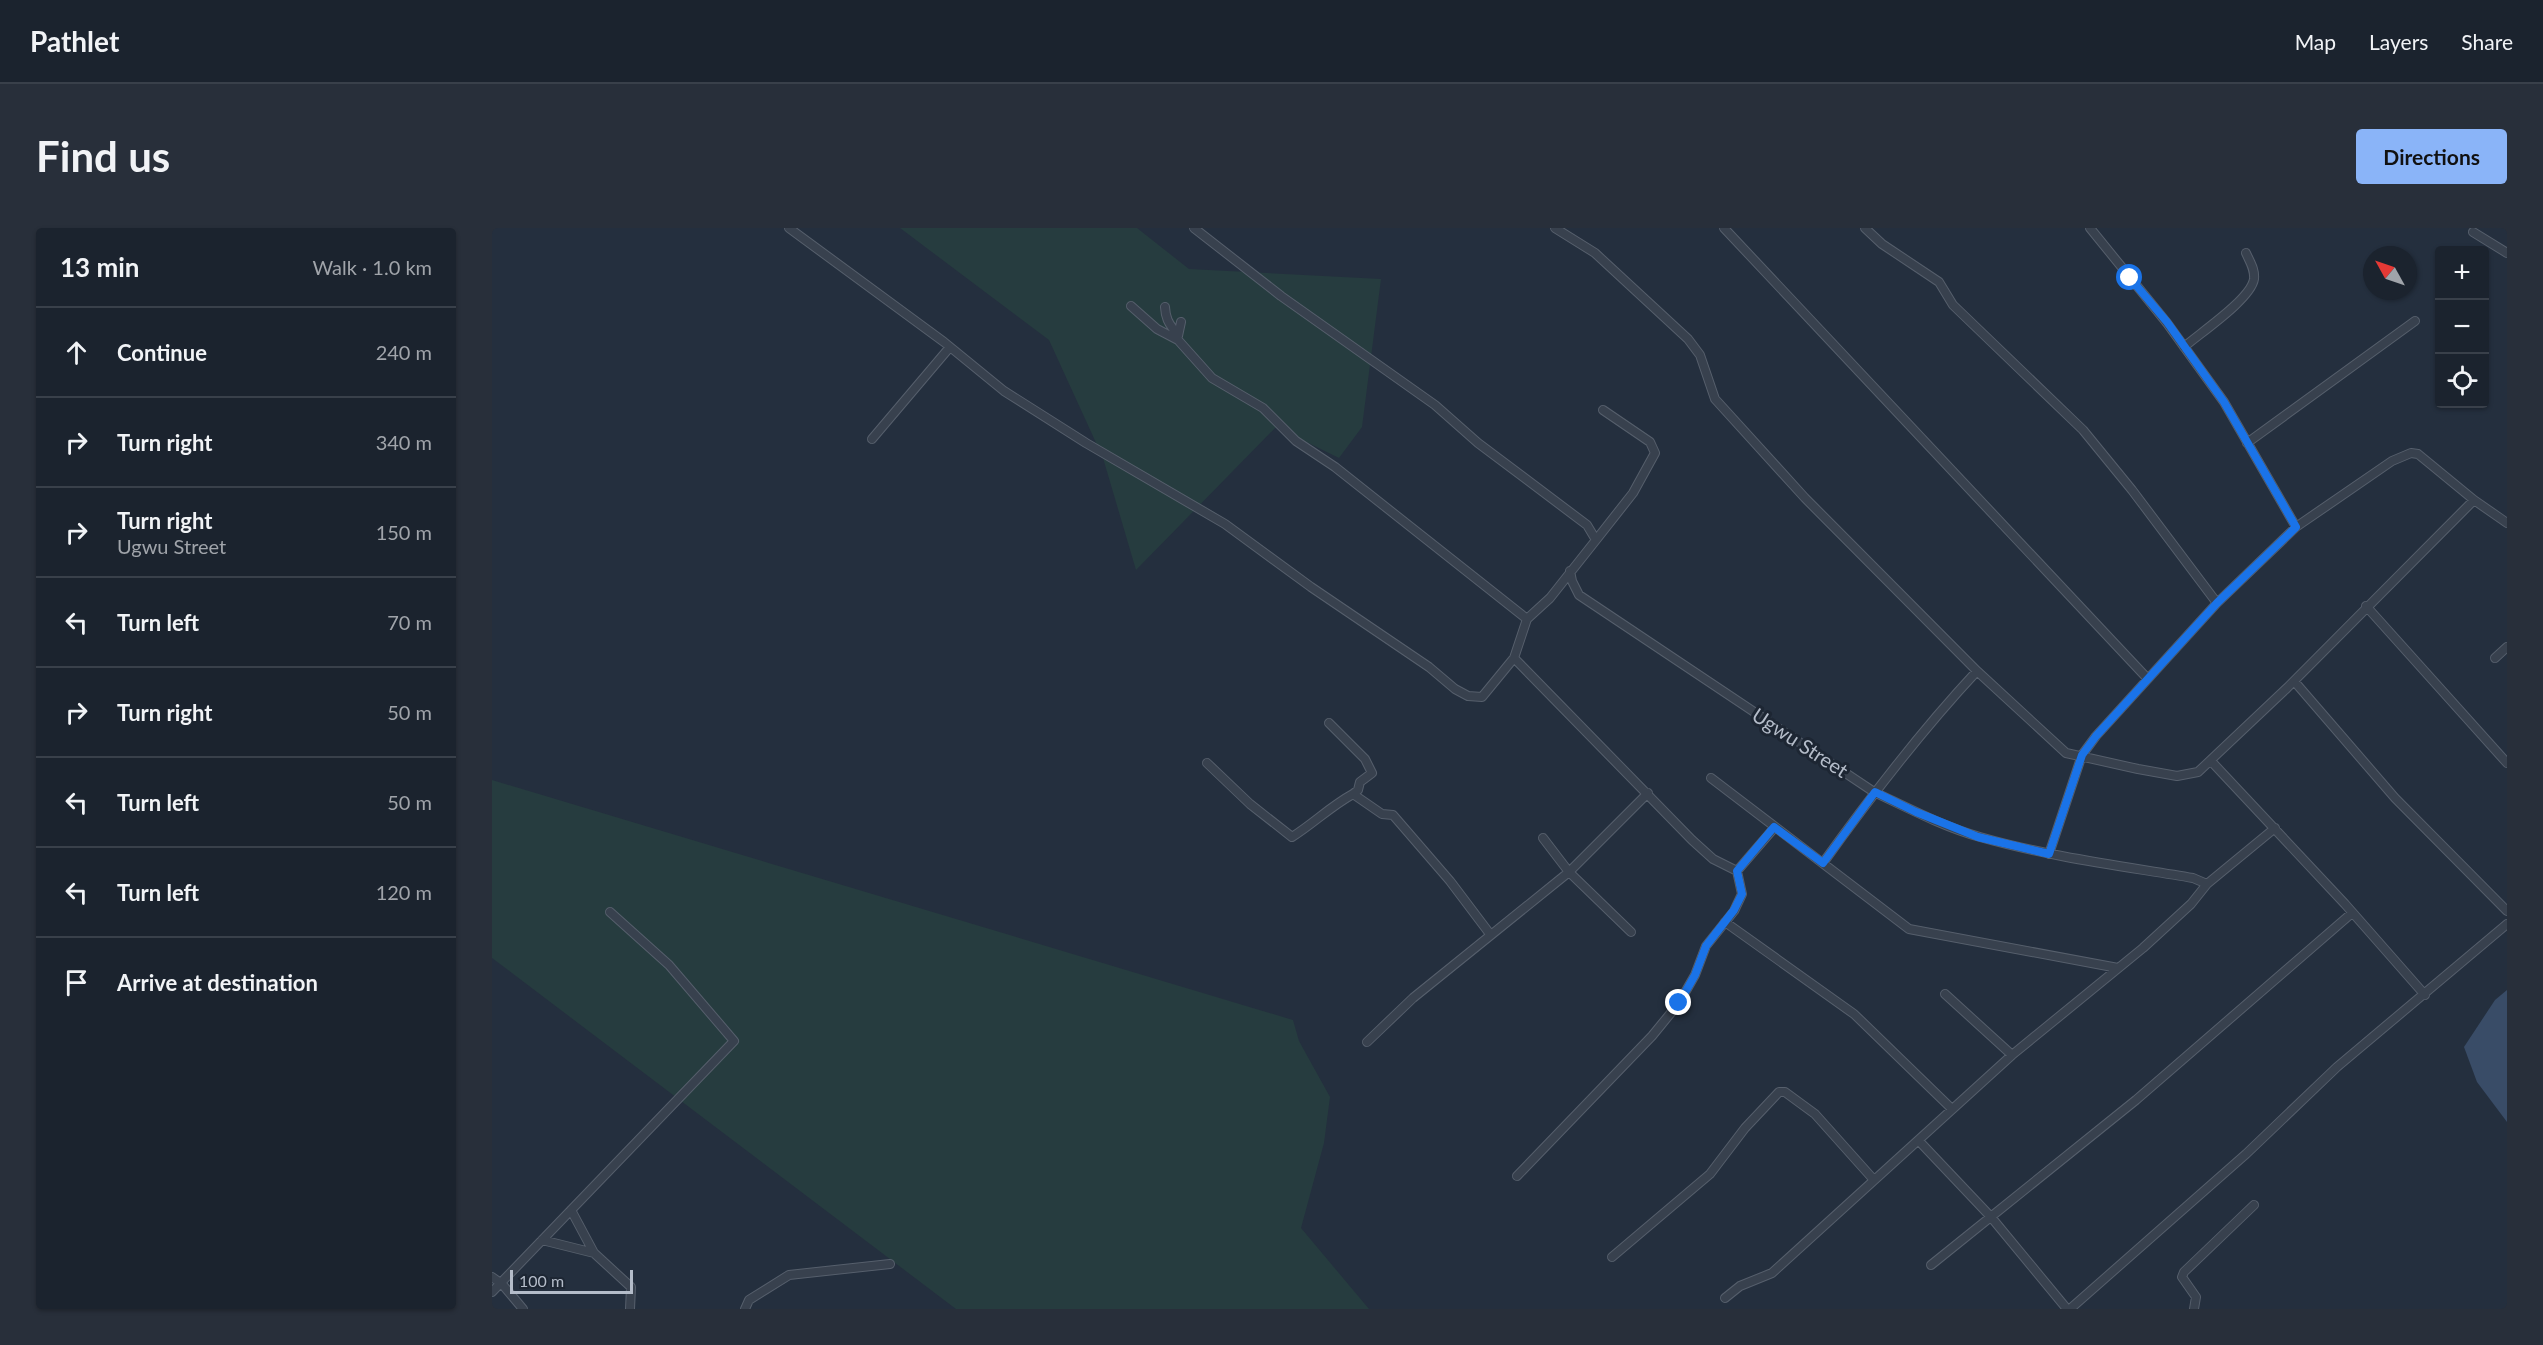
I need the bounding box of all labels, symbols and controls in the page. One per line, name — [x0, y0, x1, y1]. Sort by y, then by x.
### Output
text: Pathlet — [30, 24, 119, 58]
text: Map — [2295, 29, 2336, 54]
text: Layers — [2369, 29, 2428, 54]
text: Share — [2461, 29, 2513, 54]
button: Directions — [2356, 129, 2507, 184]
text: Find us — [36, 131, 170, 181]
north arrow — [2363, 246, 2417, 300]
map controls — [2435, 246, 2489, 408]
button: + — [2435, 246, 2489, 300]
text: 13 min — [60, 251, 140, 283]
text: Walk · 1.0 km — [313, 255, 432, 279]
route start — [2116, 264, 2142, 290]
button: − — [2435, 300, 2489, 354]
icon: ahead — [60, 336, 93, 369]
text: Continue — [117, 339, 207, 366]
text: 240 m — [376, 340, 432, 364]
button: locate — [2435, 354, 2489, 408]
icon: right — [60, 426, 93, 459]
text: Turn right — [117, 429, 212, 456]
text: 340 m — [376, 430, 432, 454]
text: Turn right — [117, 507, 212, 534]
icon: right — [60, 516, 93, 549]
text: 150 m — [376, 520, 432, 544]
text: Ugwu Street — [117, 534, 226, 558]
icon: left — [60, 606, 93, 639]
text: Turn left — [117, 609, 199, 636]
text: 70 m — [387, 610, 432, 634]
icon: right — [60, 696, 93, 729]
text: Turn right — [117, 699, 212, 726]
text: 50 m — [387, 700, 432, 724]
street label: Ugwu Street — [1748, 702, 1853, 782]
icon: left — [60, 786, 93, 819]
text: Turn left — [117, 789, 199, 816]
text: 50 m — [387, 790, 432, 814]
icon: left — [60, 876, 93, 909]
text: Turn left — [117, 879, 199, 906]
text: 120 m — [376, 880, 432, 904]
icon: arrive — [60, 966, 93, 999]
text: Arrive at destination — [117, 969, 318, 996]
route end — [1665, 989, 1691, 1015]
scale bar — [510, 1267, 633, 1294]
text: 100 m — [519, 1271, 564, 1290]

